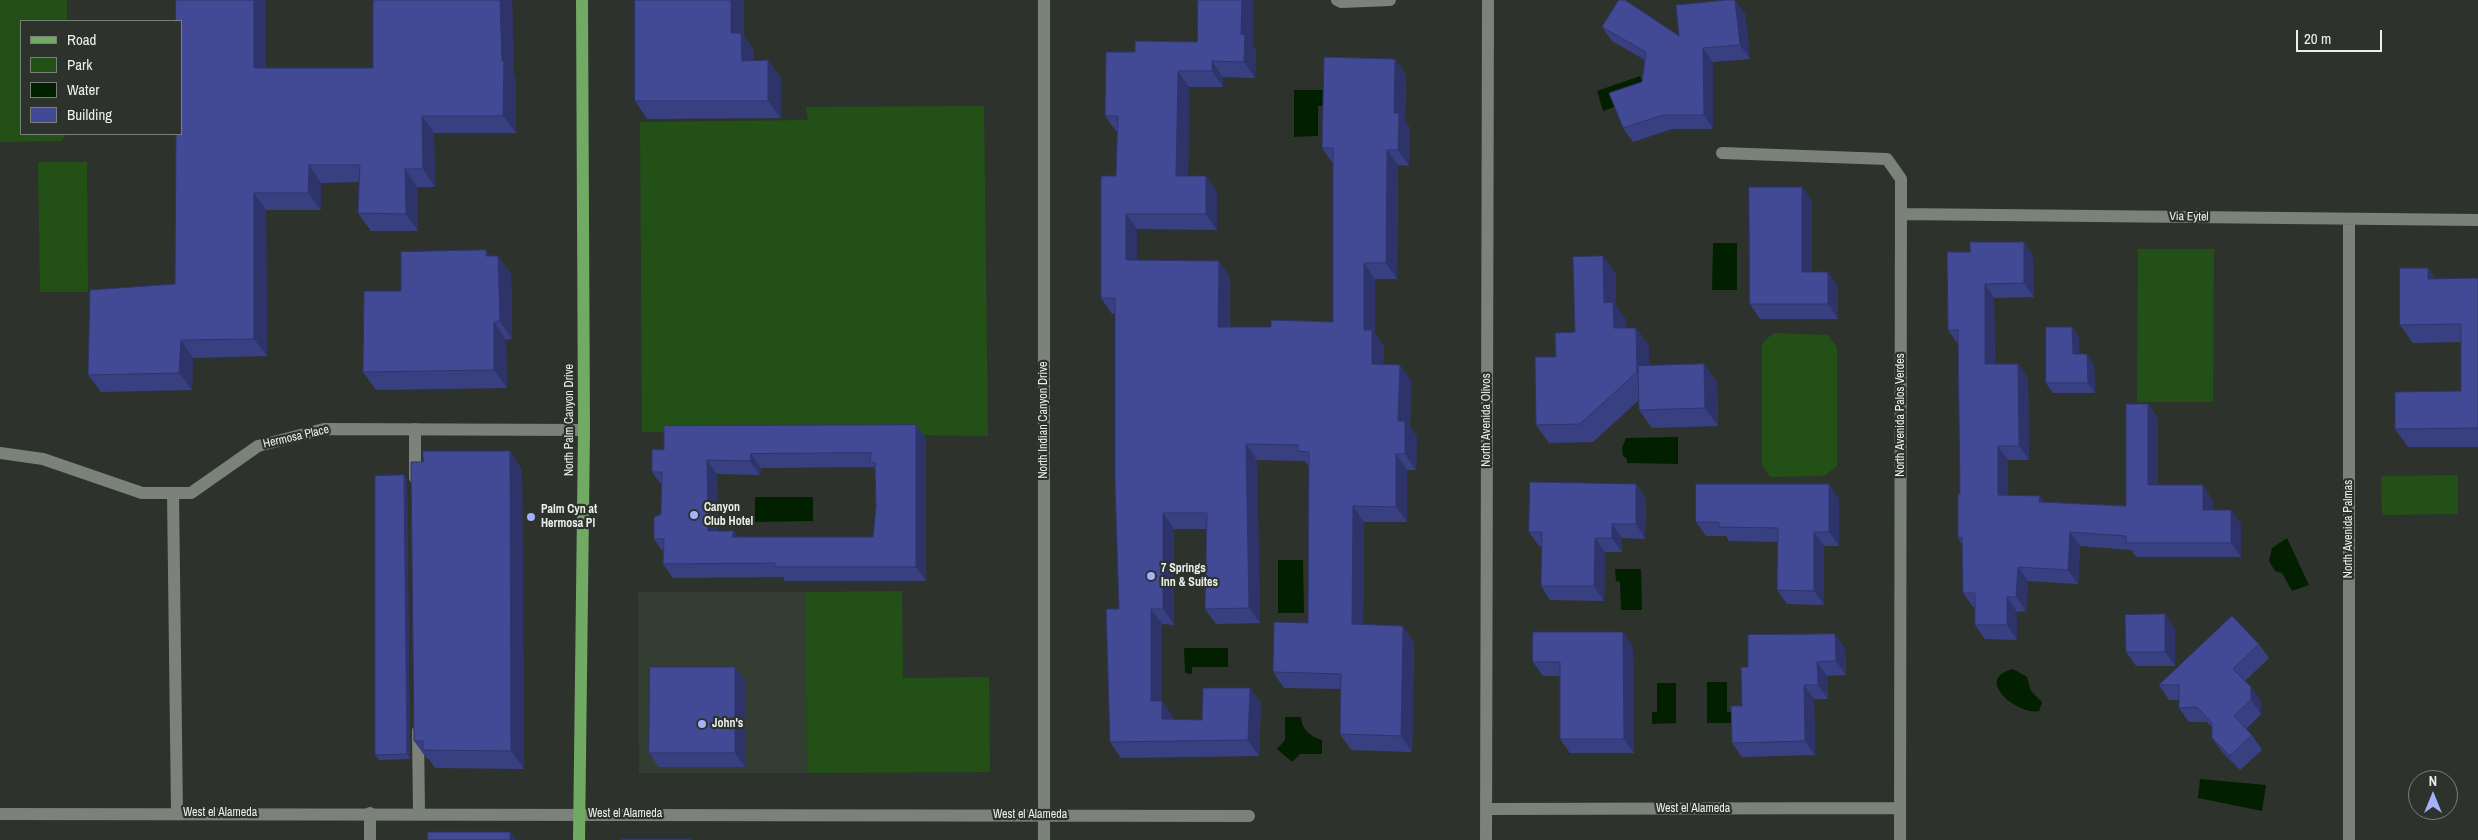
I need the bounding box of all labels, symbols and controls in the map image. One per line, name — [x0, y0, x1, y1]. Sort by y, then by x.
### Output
legend — [20, 20, 182, 135]
scale bar — [2298, 20, 2384, 52]
text: 20 m — [2304, 28, 2331, 49]
text: Road — [67, 29, 96, 50]
text: Park — [67, 54, 92, 75]
text: Water — [67, 79, 99, 100]
text: Building — [67, 104, 112, 125]
street label: Via Eytel — [2169, 209, 2209, 225]
street label: North Avenida Palos Verdes — [1894, 353, 1908, 477]
street label: North Indian Canyon Drive — [1037, 361, 1051, 479]
street label: North Palm Canyon Drive — [563, 364, 577, 476]
street label: North Avenida Olivos — [1480, 373, 1494, 467]
street label: Hermosa Place — [262, 422, 330, 452]
street label: North Avenida Palmas — [2342, 480, 2356, 578]
place label: Canyon Club Hotel — [704, 501, 753, 529]
place label: Palm Cyn at Hermosa Pl — [541, 503, 597, 531]
marker: Canyon Club Hotel — [688, 509, 700, 521]
marker: Palm Cyn at Hermosa Pl — [525, 511, 537, 523]
place label: 7 Springs Inn & Suites — [1161, 562, 1218, 590]
marker: 7 Springs Inn & Suites — [1145, 570, 1157, 582]
place label: John's — [712, 717, 743, 731]
marker: John's — [696, 718, 708, 730]
north arrow — [2408, 770, 2458, 820]
text: N — [2429, 772, 2437, 790]
street label: West el Alameda — [1656, 802, 1730, 816]
street label: West el Alameda — [183, 806, 257, 820]
street label: West el Alameda — [588, 807, 662, 821]
street label: West el Alameda — [993, 808, 1067, 822]

